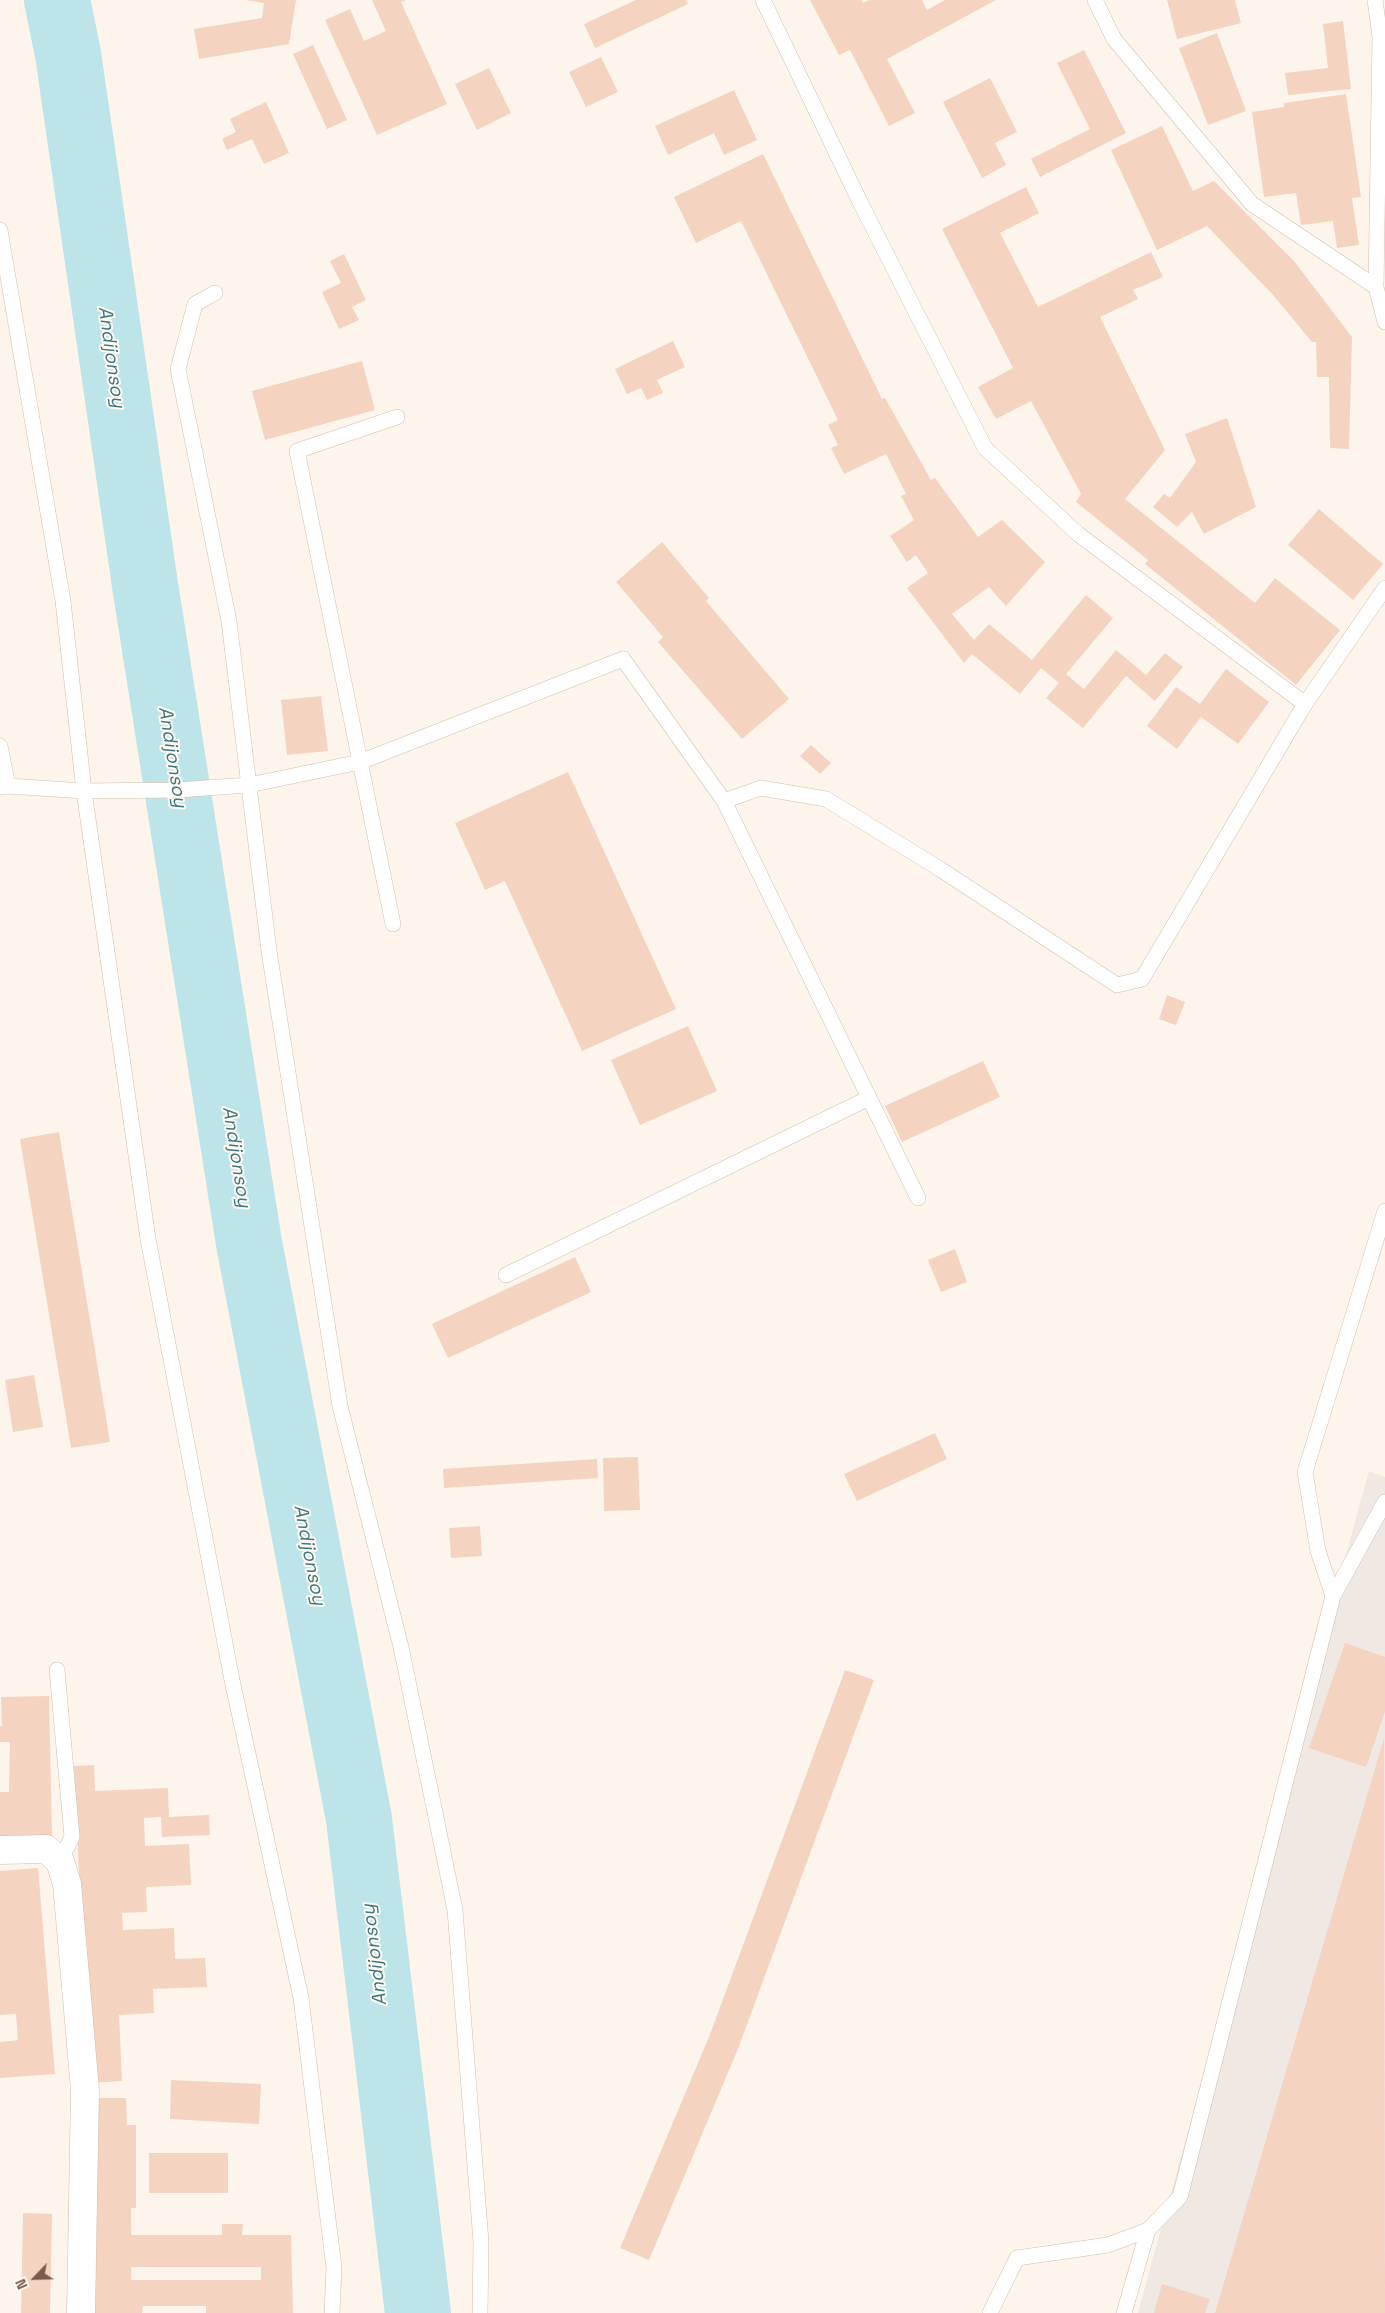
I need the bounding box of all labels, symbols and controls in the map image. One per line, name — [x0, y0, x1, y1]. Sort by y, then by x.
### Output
water label: Andijonsoy — [93, 305, 129, 409]
water label: Andijonsoy — [153, 705, 191, 809]
water label: Andijonsoy — [217, 1105, 255, 1209]
water label: Andijonsoy — [288, 1503, 330, 1607]
water label: Andijonsoy — [357, 1903, 393, 2007]
north arrow — [10, 2253, 60, 2303]
text: N — [11, 2276, 31, 2292]

